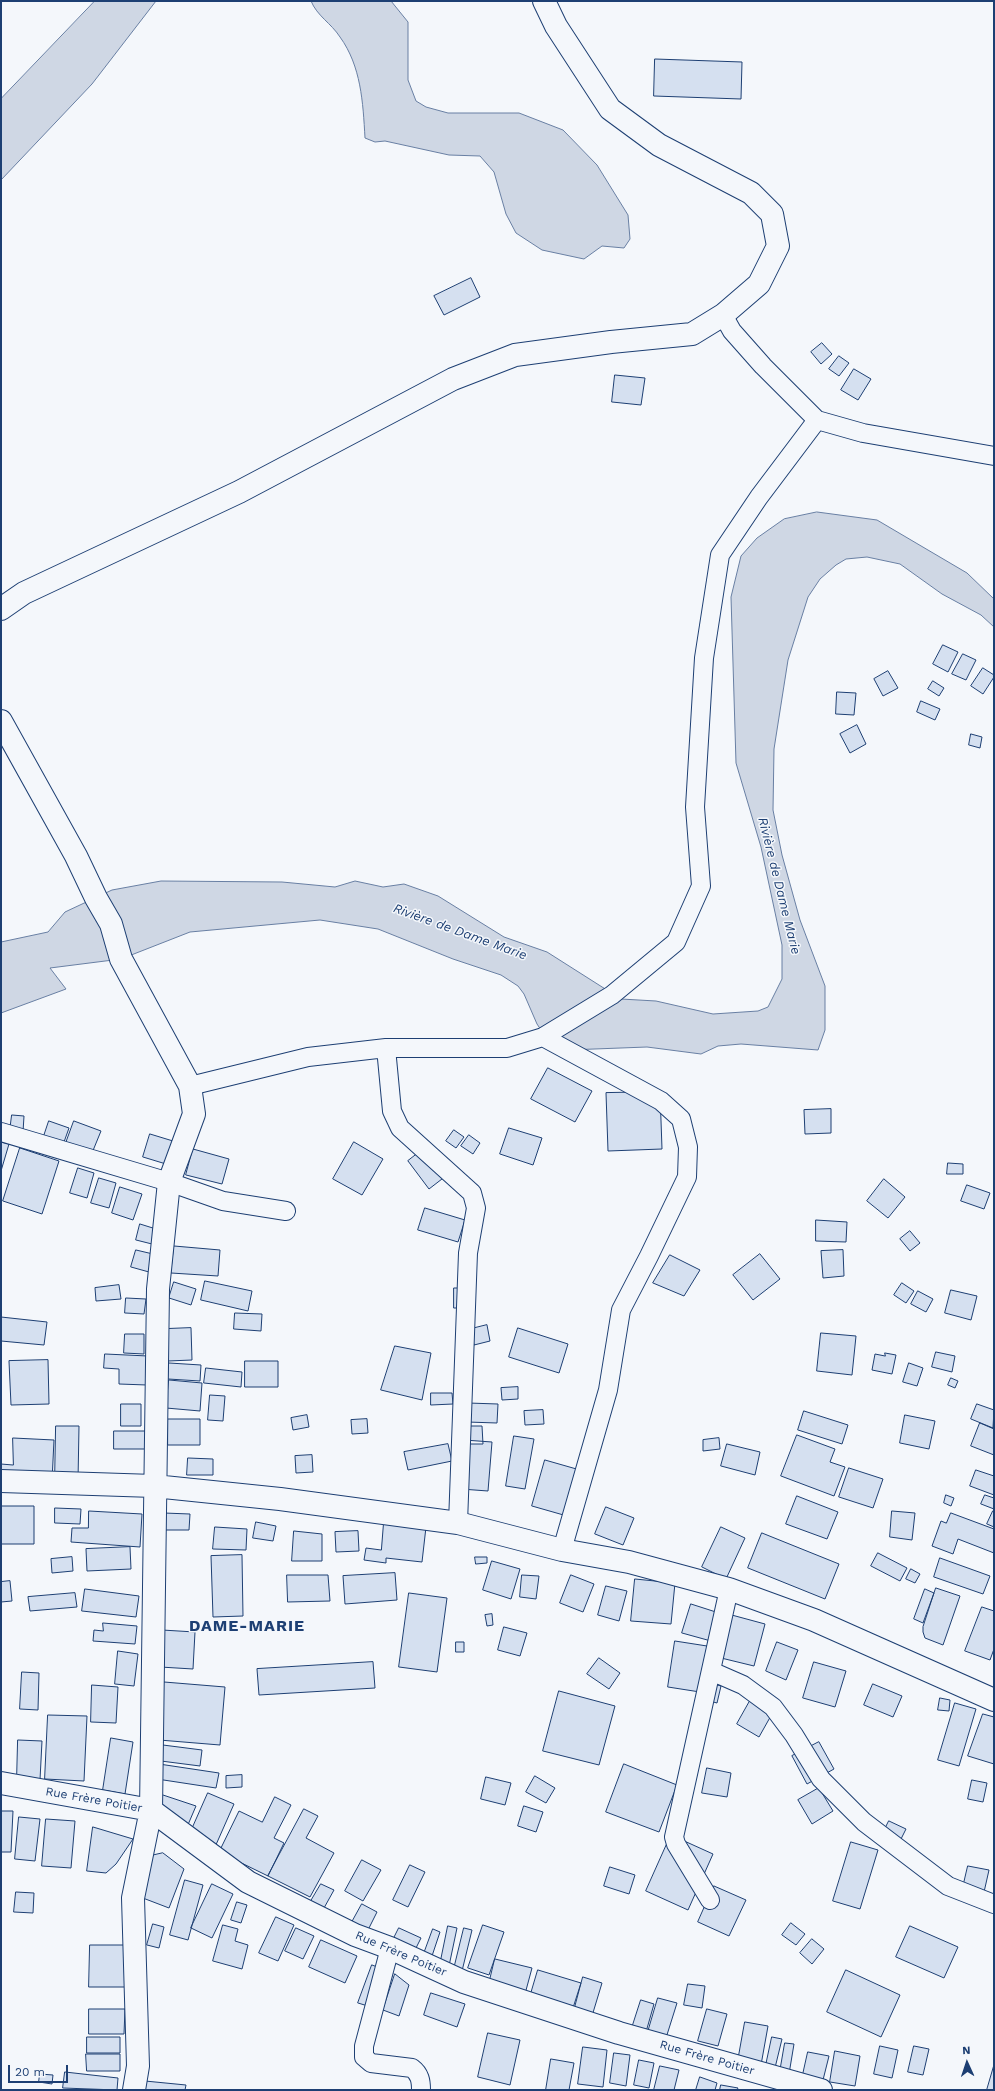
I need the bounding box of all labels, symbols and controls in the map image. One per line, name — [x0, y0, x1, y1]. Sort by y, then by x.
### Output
water label: Rivière de Dame Marie — [754, 816, 804, 956]
water label: Rivière de Dame Marie — [391, 901, 529, 963]
district label: DAME-MARIE — [189, 1616, 305, 1636]
street label: Rue Frère Poitier — [44, 1784, 144, 1816]
street label: Rue Frère Poitier — [353, 1928, 449, 1980]
street label: Rue Frère Poitier — [658, 2038, 756, 2078]
north arrow — [947, 2043, 987, 2083]
text: N — [962, 2044, 971, 2057]
scale bar — [10, 2057, 70, 2083]
text: 20 m — [15, 2065, 45, 2079]

